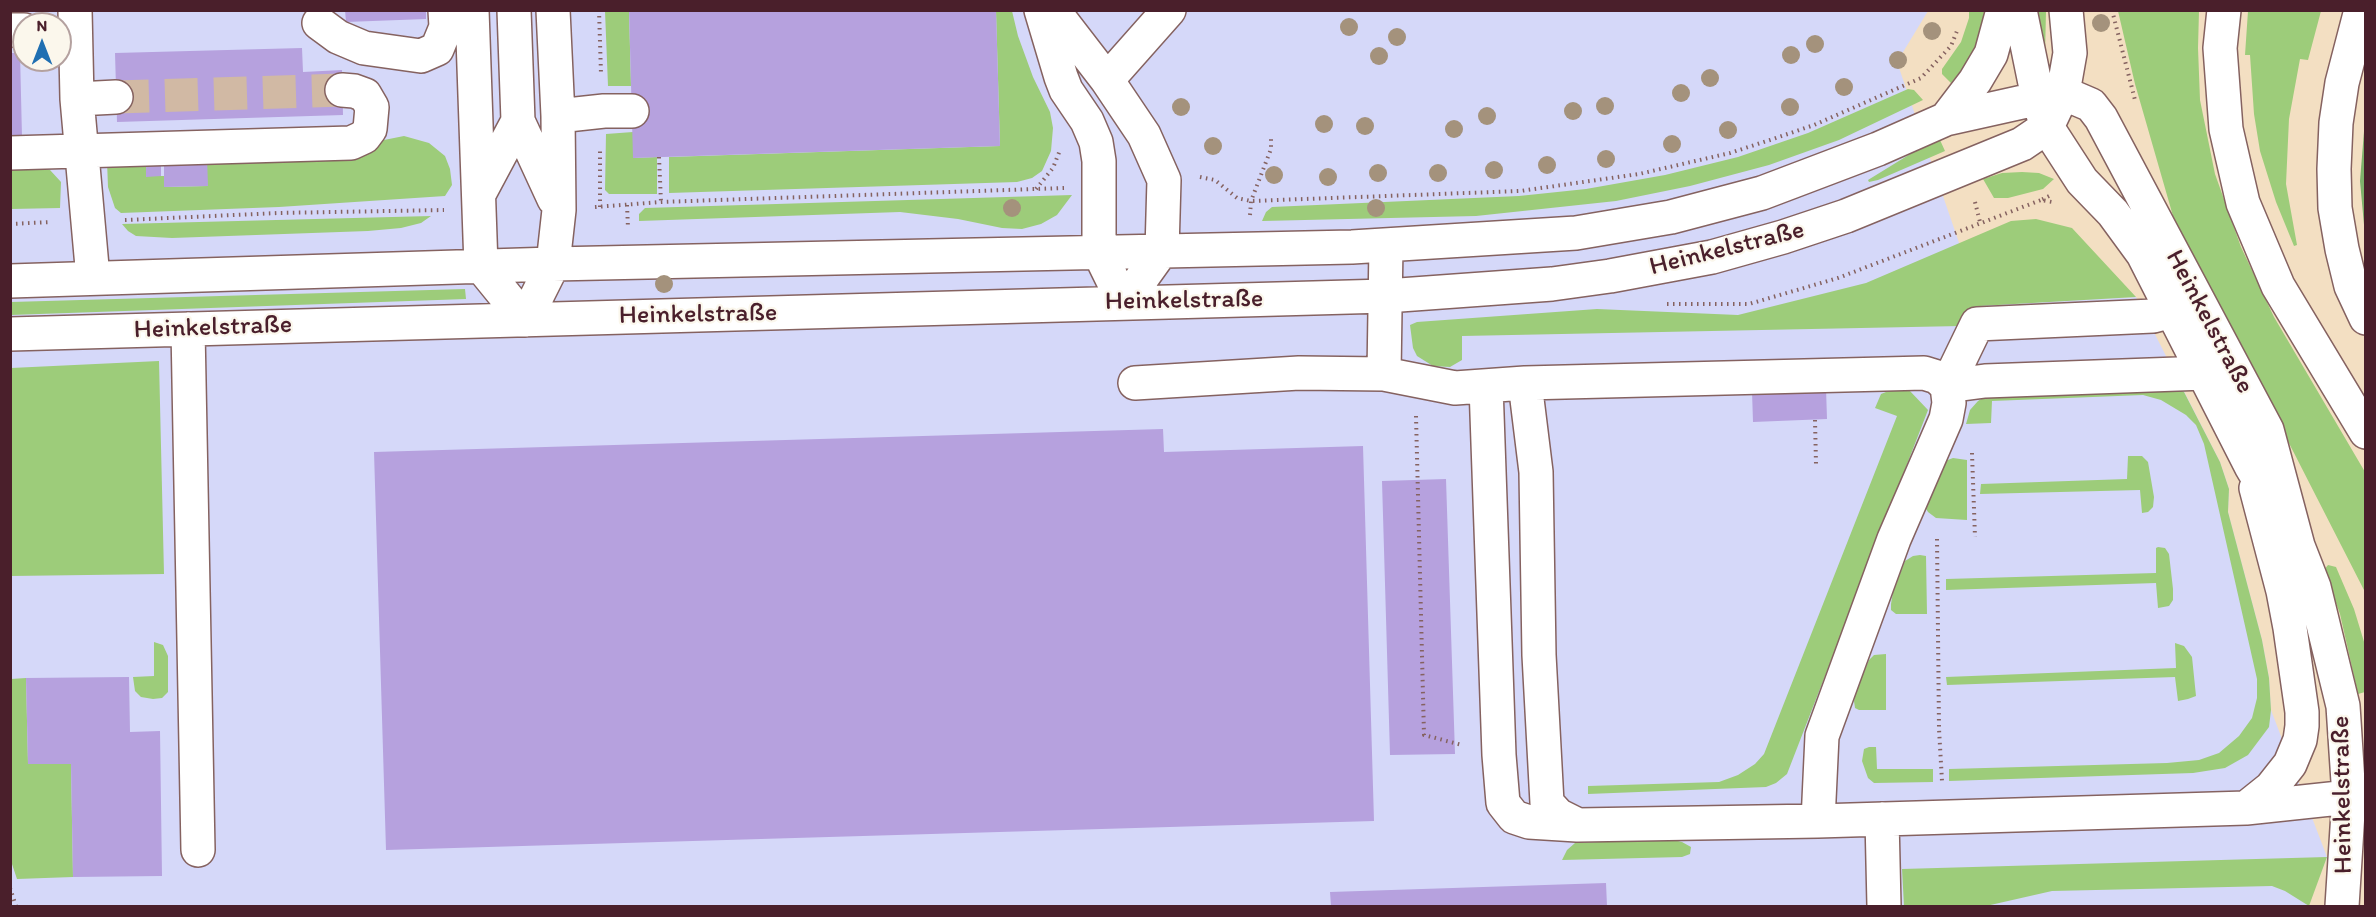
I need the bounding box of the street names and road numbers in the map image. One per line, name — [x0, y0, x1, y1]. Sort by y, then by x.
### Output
street label: Heinkelstraße — [1646, 215, 1808, 283]
street label: Heinkelstraße — [2158, 245, 2260, 399]
street label: Heinkelstraße — [1105, 284, 1263, 318]
street label: Heinkelstraße — [619, 298, 777, 332]
street label: Heinkelstraße — [133, 310, 293, 346]
street label: Heinkelstraße — [2326, 716, 2360, 874]

